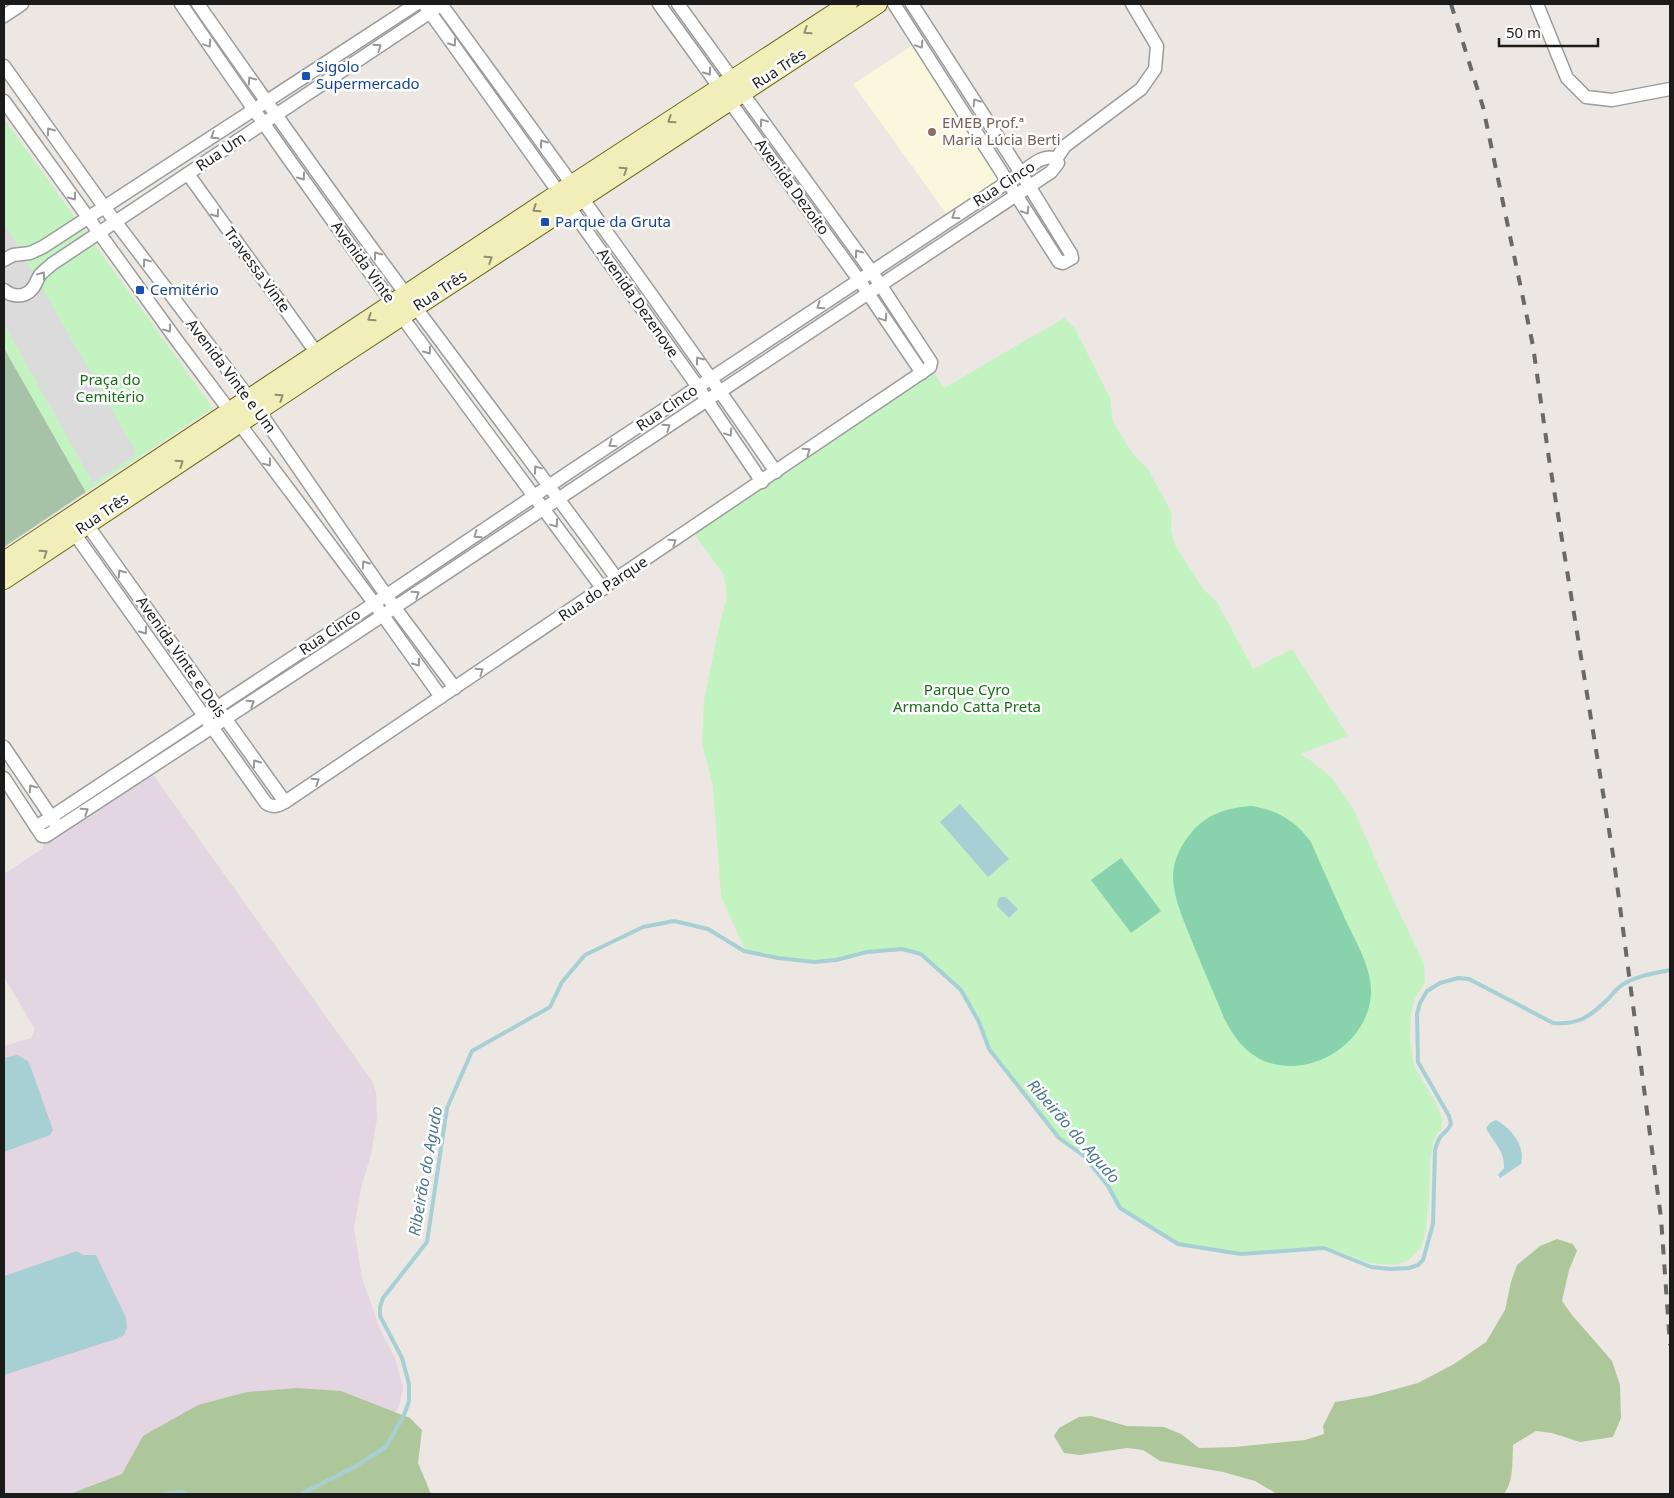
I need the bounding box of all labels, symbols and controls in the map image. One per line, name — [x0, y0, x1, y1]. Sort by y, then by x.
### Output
scale bar — [1499, 15, 1598, 47]
text: 50 m — [1506, 22, 1541, 42]
one-way arrow — [803, 24, 812, 34]
one-way arrow — [202, 38, 211, 48]
one-way arrow — [447, 38, 456, 47]
one-way arrow — [914, 39, 923, 48]
street label: Rua Três — [748, 43, 809, 93]
one-way arrow — [373, 44, 382, 53]
place label: Sigolo Supermercado — [316, 56, 420, 93]
one-way arrow — [702, 66, 711, 76]
marker: Sigolo Supermercado — [300, 70, 312, 82]
one-way arrow — [248, 77, 257, 86]
one-way arrow — [973, 98, 982, 108]
place label: EMEB Prof.ª Maria Lúcia Berti — [942, 112, 1061, 149]
one-way arrow — [668, 114, 677, 123]
one-way arrow — [760, 118, 769, 127]
marker: EMEB Prof.ª Maria Lúcia Berti — [926, 126, 938, 138]
one-way arrow — [47, 127, 56, 137]
street label: Rua Um — [192, 127, 249, 175]
one-way arrow — [211, 130, 220, 139]
street label: Avenida Dezoito — [751, 134, 834, 238]
one-way arrow — [539, 139, 549, 148]
street label: Rua Cinco — [969, 156, 1038, 211]
one-way arrow — [619, 167, 628, 176]
one-way arrow — [296, 171, 304, 180]
one-way arrow — [67, 191, 76, 201]
one-way arrow — [532, 203, 541, 213]
one-way arrow — [1020, 206, 1030, 215]
one-way arrow — [210, 208, 219, 217]
one-way arrow — [952, 210, 961, 220]
place label: Parque da Gruta — [555, 211, 671, 231]
marker: Parque da Gruta — [539, 216, 551, 228]
street label: Avenida Vinte — [327, 217, 400, 306]
street label: Travessa Vinte — [220, 223, 295, 316]
street label: Avenida Dezenove — [594, 244, 684, 361]
one-way arrow — [856, 250, 864, 259]
one-way arrow — [374, 251, 383, 261]
one-way arrow — [483, 256, 492, 265]
one-way arrow — [143, 258, 152, 268]
street label: Rua Três — [409, 265, 470, 315]
one-way arrow — [36, 272, 44, 281]
place label: Cemitério — [150, 279, 219, 299]
marker: Cemitério — [134, 284, 146, 296]
one-way arrow — [816, 300, 825, 309]
one-way arrow — [367, 312, 376, 321]
one-way arrow — [878, 312, 888, 321]
street label: Avenida Vinte e Um — [182, 314, 281, 436]
one-way arrow — [162, 323, 171, 333]
one-way arrow — [422, 345, 431, 355]
one-way arrow — [696, 356, 705, 366]
park label: Praça do Cemitério — [76, 369, 144, 406]
street label: Rua Cinco — [632, 379, 701, 435]
one-way arrow — [274, 394, 284, 403]
one-way arrow — [662, 424, 671, 433]
one-way arrow — [723, 427, 732, 437]
one-way arrow — [608, 438, 617, 447]
one-way arrow — [802, 448, 811, 457]
one-way arrow — [263, 457, 271, 466]
one-way arrow — [174, 460, 183, 469]
one-way arrow — [535, 466, 543, 475]
street label: Rua Três — [71, 488, 132, 538]
one-way arrow — [549, 518, 558, 528]
one-way arrow — [473, 529, 482, 538]
one-way arrow — [667, 539, 677, 548]
one-way arrow — [39, 549, 48, 559]
street label: Rua do Parque — [554, 551, 651, 625]
one-way arrow — [362, 560, 371, 569]
one-way arrow — [118, 569, 127, 579]
one-way arrow — [410, 591, 419, 600]
street label: Avenida Vinte e Dois — [132, 592, 231, 721]
street label: Rua Cinco — [295, 603, 364, 659]
one-way arrow — [138, 625, 147, 635]
one-way arrow — [411, 658, 420, 667]
one-way arrow — [474, 668, 483, 678]
park label: Parque Cyro Armando Catta Preta — [893, 679, 1041, 716]
one-way arrow — [245, 700, 254, 709]
one-way arrow — [253, 759, 262, 768]
one-way arrow — [310, 778, 319, 787]
one-way arrow — [29, 784, 38, 793]
one-way arrow — [80, 808, 89, 817]
water label: Ribeirão do Agudo — [1023, 1074, 1125, 1188]
water label: Ribeirão do Agudo — [403, 1104, 447, 1238]

